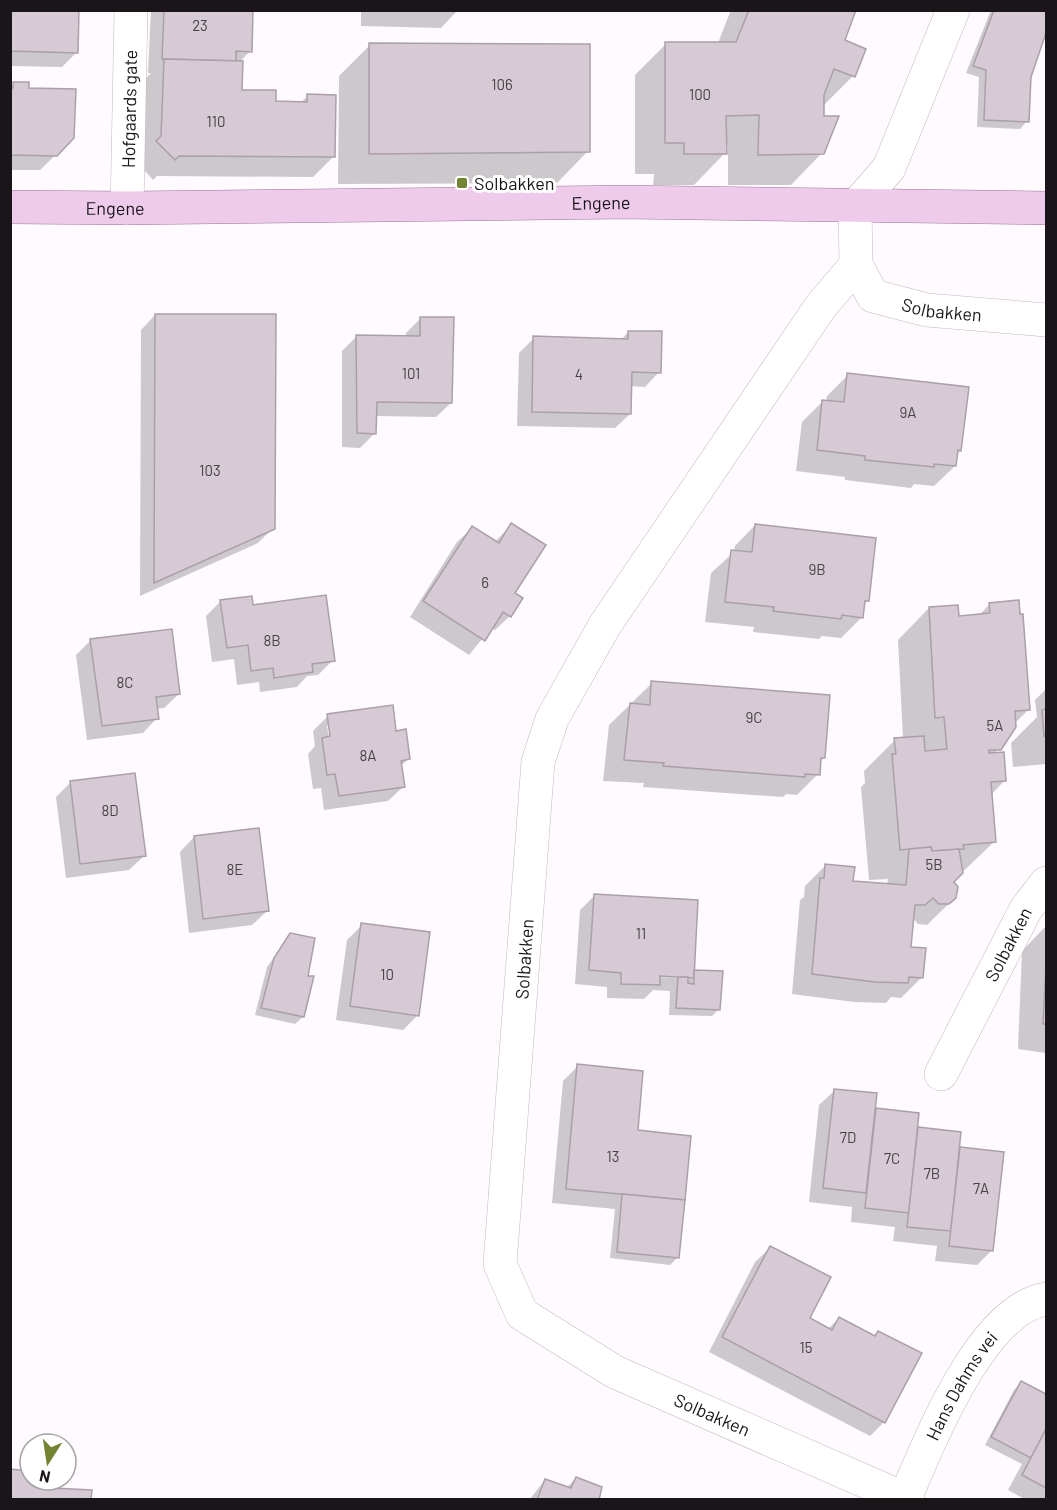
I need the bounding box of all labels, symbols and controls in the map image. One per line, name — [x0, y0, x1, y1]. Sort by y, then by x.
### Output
house number: 23 — [192, 16, 208, 34]
street label: Hofgaards gate — [117, 50, 141, 168]
house number: 106 — [491, 75, 513, 93]
house number: 100 — [689, 85, 711, 103]
house number: 110 — [206, 112, 226, 130]
place label: Solbakken — [474, 172, 555, 194]
marker: Solbakken — [455, 176, 469, 190]
street label: Engene — [571, 191, 631, 214]
street label: Engene — [85, 197, 145, 219]
street label: Solbakken — [899, 293, 983, 326]
house number: 101 — [402, 364, 420, 382]
house number: 4 — [575, 365, 583, 383]
house number: 9A — [900, 403, 916, 421]
house number: 103 — [199, 461, 221, 479]
house number: 9B — [808, 560, 826, 578]
house number: 6 — [481, 573, 489, 591]
house number: 8B — [263, 631, 281, 649]
house number: 8C — [117, 673, 133, 691]
house number: 9C — [746, 708, 762, 726]
house number: 5A — [987, 716, 1003, 734]
house number: 8A — [360, 746, 376, 764]
house number: 8D — [101, 801, 119, 819]
house number: 5B — [925, 855, 943, 873]
house number: 8E — [227, 860, 243, 878]
street label: Solbakken — [980, 903, 1036, 985]
street label: Solbakken — [510, 918, 538, 1000]
house number: 11 — [636, 924, 646, 942]
house number: 10 — [380, 965, 394, 983]
house number: 7D — [840, 1128, 856, 1146]
house number: 13 — [607, 1147, 619, 1165]
house number: 7C — [884, 1149, 900, 1167]
house number: 7B — [924, 1164, 940, 1182]
house number: 7A — [973, 1179, 989, 1197]
street label: Hans Dahms vei — [921, 1326, 1002, 1444]
house number: 15 — [800, 1338, 812, 1356]
street label: Solbakken — [671, 1388, 753, 1441]
north arrow — [18, 1432, 78, 1492]
text: N — [38, 1467, 52, 1488]

